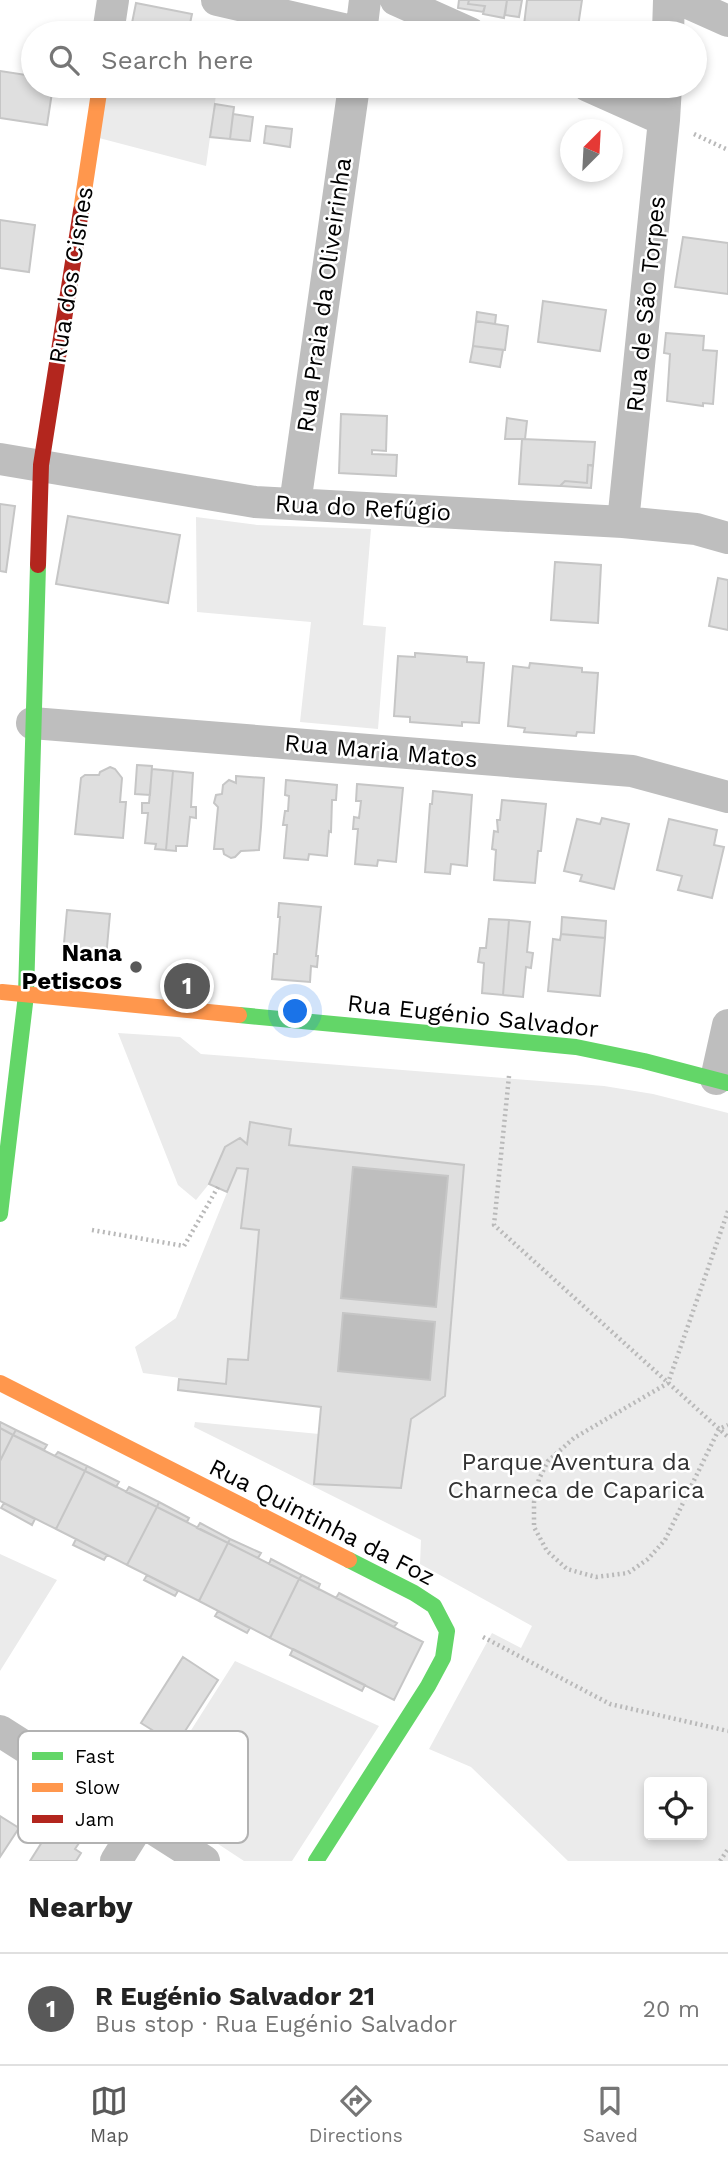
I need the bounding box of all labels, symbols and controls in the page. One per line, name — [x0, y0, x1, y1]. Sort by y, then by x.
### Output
search box — [21, 21, 707, 98]
icon: search — [45, 41, 83, 79]
text: Search here — [101, 45, 253, 75]
north arrow — [560, 119, 623, 182]
street label: Rua Praia da Oliveirinha — [291, 156, 357, 434]
street label: Rua dos Cisnes — [43, 184, 99, 366]
street label: Rua de São Torpes — [621, 195, 671, 413]
street label: Rua do Refúgio — [274, 489, 452, 527]
street label: Rua Maria Matos — [283, 729, 479, 773]
place label: Nana Petiscos — [22, 939, 122, 995]
marker: Nana Petiscos — [128, 959, 144, 975]
pin: 1 — [164, 960, 210, 1012]
street label: Rua Eugénio Salvador — [346, 989, 600, 1043]
your location — [278, 994, 312, 1028]
park label: Parque Aventura da Charneca de Caparica — [447, 1448, 705, 1504]
street label: Rua Quintinha da Foz — [204, 1453, 440, 1591]
legend — [18, 1731, 248, 1843]
text: Fast — [75, 1745, 114, 1768]
text: Slow — [75, 1776, 120, 1799]
map controls — [644, 1777, 707, 1840]
button: locate — [644, 1777, 707, 1840]
text: Jam — [75, 1808, 114, 1831]
text: Nearby — [28, 1889, 133, 1924]
text: R Eugénio Salvador 21 — [95, 1981, 375, 2011]
text: 1 — [46, 1996, 56, 2023]
text: 20 m — [643, 1996, 700, 2023]
text: Bus stop · Rua Eugénio Salvador — [95, 2011, 457, 2038]
tab: Map — [90, 2082, 129, 2147]
tab: Directions — [309, 2082, 403, 2147]
tab: Saved — [583, 2082, 638, 2147]

